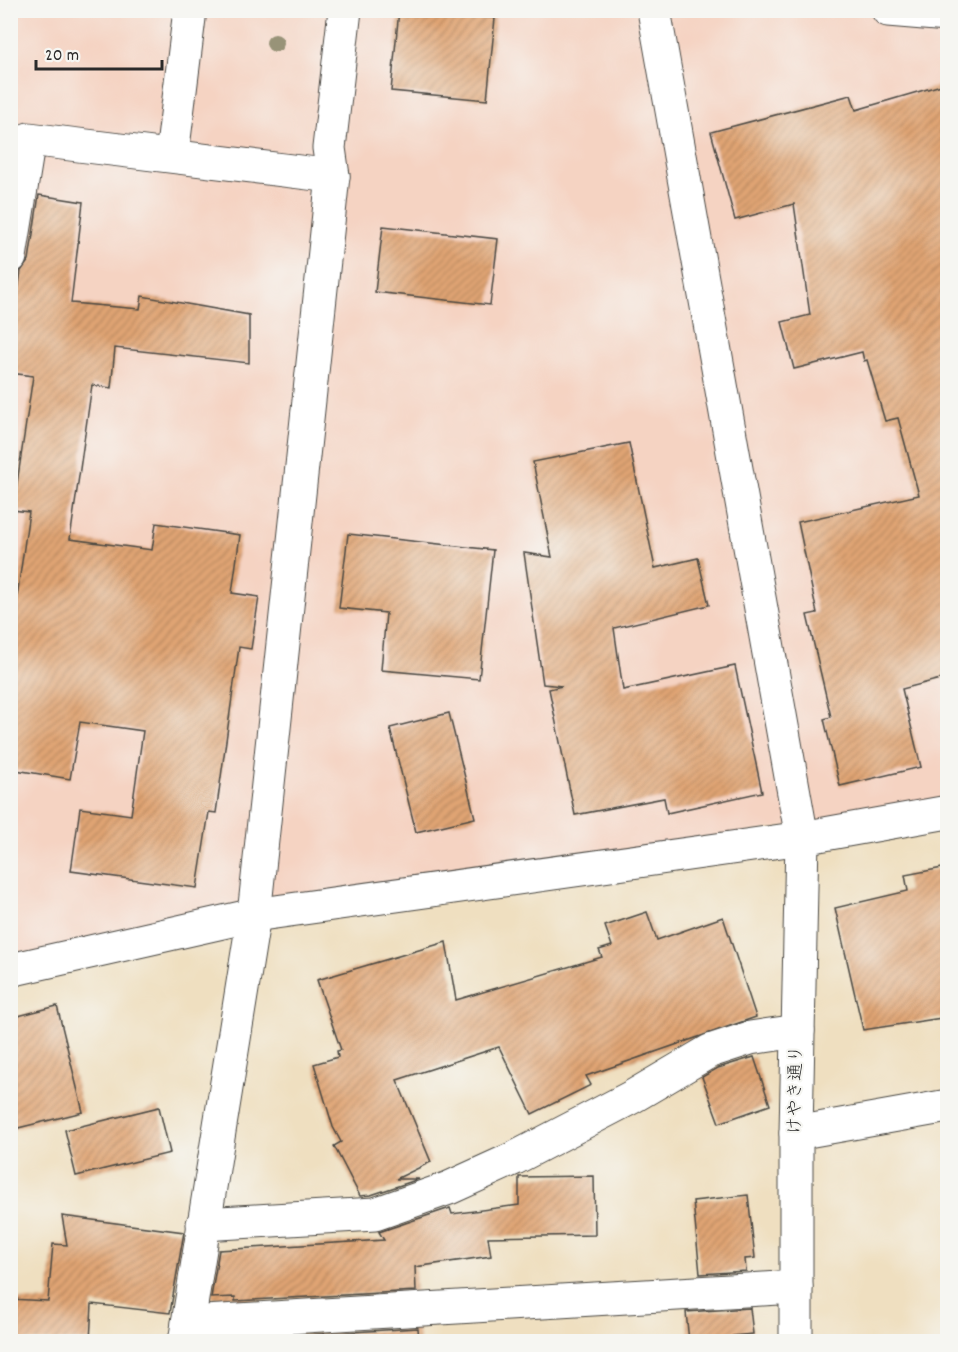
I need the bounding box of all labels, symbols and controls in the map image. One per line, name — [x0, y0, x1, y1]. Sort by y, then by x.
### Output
scale bar — [36, 33, 162, 71]
text: 20 m — [45, 44, 79, 69]
street label: けやき通り — [784, 1045, 810, 1135]

